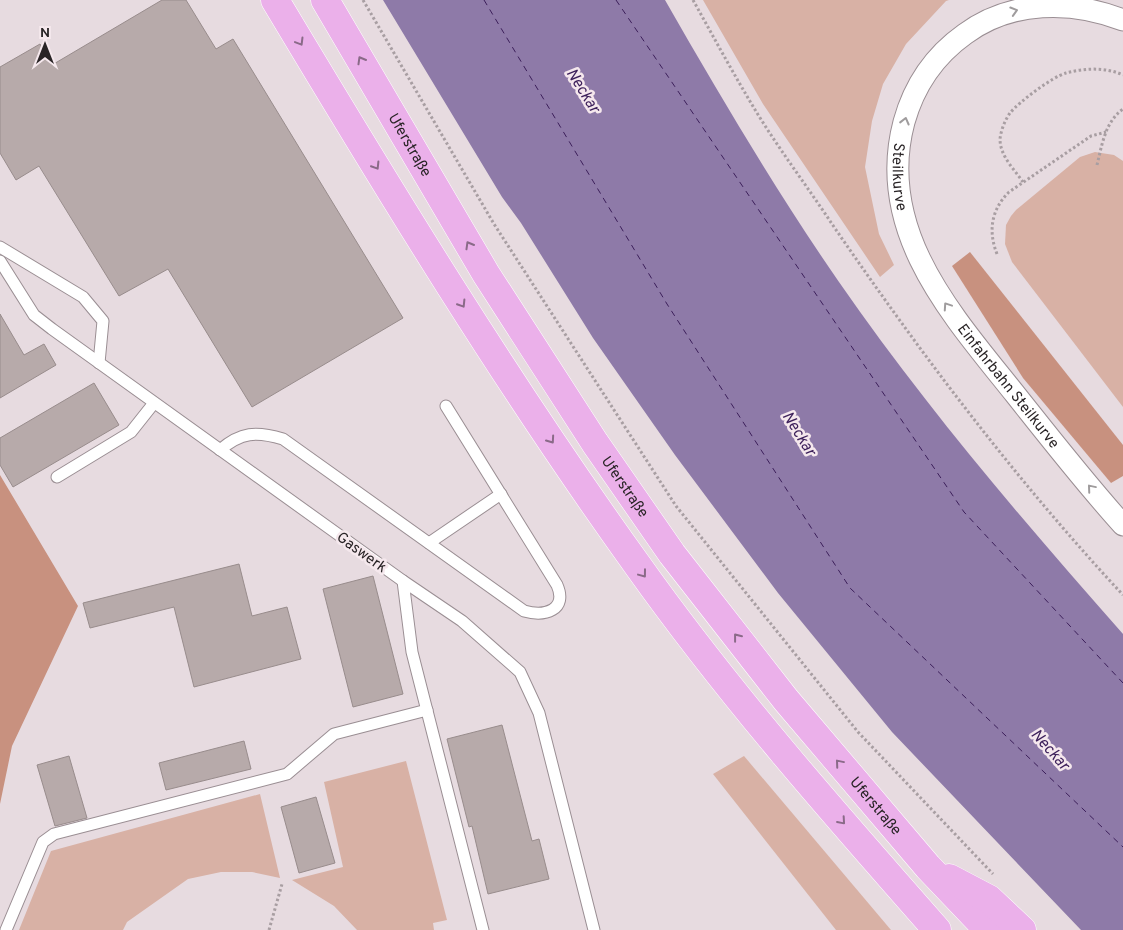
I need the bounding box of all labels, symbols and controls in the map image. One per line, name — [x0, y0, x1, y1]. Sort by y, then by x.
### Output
one-way arrow — [1009, 7, 1017, 17]
north arrow — [20, 20, 70, 70]
text: N — [40, 25, 50, 42]
one-way arrow — [293, 36, 303, 45]
one-way arrow — [357, 57, 367, 66]
water label: Neckar — [561, 65, 605, 119]
street label: Uferstraße — [383, 110, 435, 181]
one-way arrow — [899, 116, 910, 125]
street label: Steilkurve — [887, 141, 910, 213]
one-way arrow — [369, 161, 379, 170]
one-way arrow — [466, 241, 476, 250]
one-way arrow — [455, 299, 465, 308]
one-way arrow — [943, 302, 953, 311]
street label: Einfahrbahn Steilkurve — [952, 321, 1063, 453]
water label: Neckar — [777, 408, 821, 462]
one-way arrow — [545, 434, 554, 444]
street label: Uferstraße — [596, 453, 652, 522]
one-way arrow — [1088, 484, 1097, 493]
street label: Gaswerk — [332, 529, 390, 578]
one-way arrow — [638, 568, 646, 577]
one-way arrow — [734, 633, 743, 643]
water label: Neckar — [1026, 725, 1075, 777]
one-way arrow — [837, 760, 845, 769]
street label: Uferstraße — [845, 774, 905, 840]
one-way arrow — [836, 815, 845, 824]

